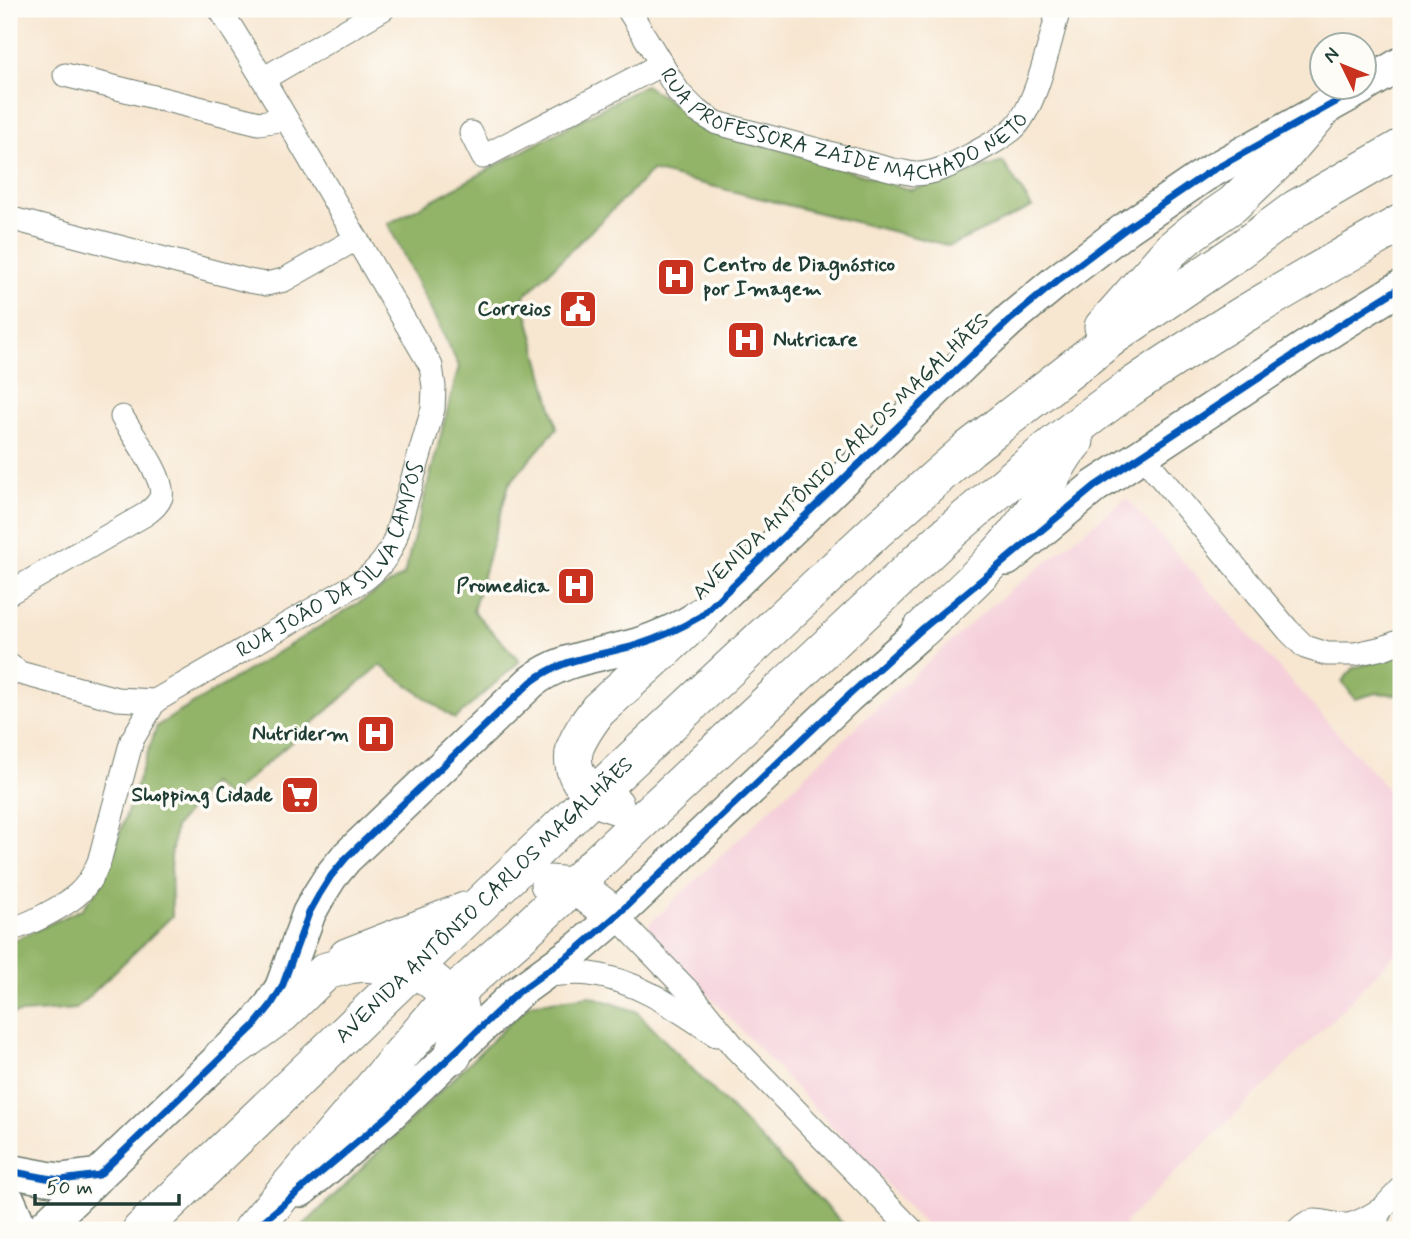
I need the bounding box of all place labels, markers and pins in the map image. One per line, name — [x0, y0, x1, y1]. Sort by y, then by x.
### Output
place label: Centro de Diagnóstico por Imagem — [703, 251, 896, 303]
hospital icon: Centro de Diagnóstico por Imagem — [655, 256, 697, 298]
public building icon: Correios — [557, 288, 599, 330]
place label: Correios — [477, 295, 552, 323]
hospital icon: Nutricare — [725, 319, 767, 361]
place label: Nutricare — [773, 326, 858, 354]
hospital icon: Promedica — [555, 565, 597, 607]
place label: Promedica — [456, 572, 550, 600]
hospital icon: Nutriderm — [355, 713, 397, 755]
place label: Nutriderm — [252, 720, 349, 748]
supermarket icon: Shopping Cidade — [279, 774, 321, 816]
place label: Shopping Cidade — [132, 781, 273, 809]

